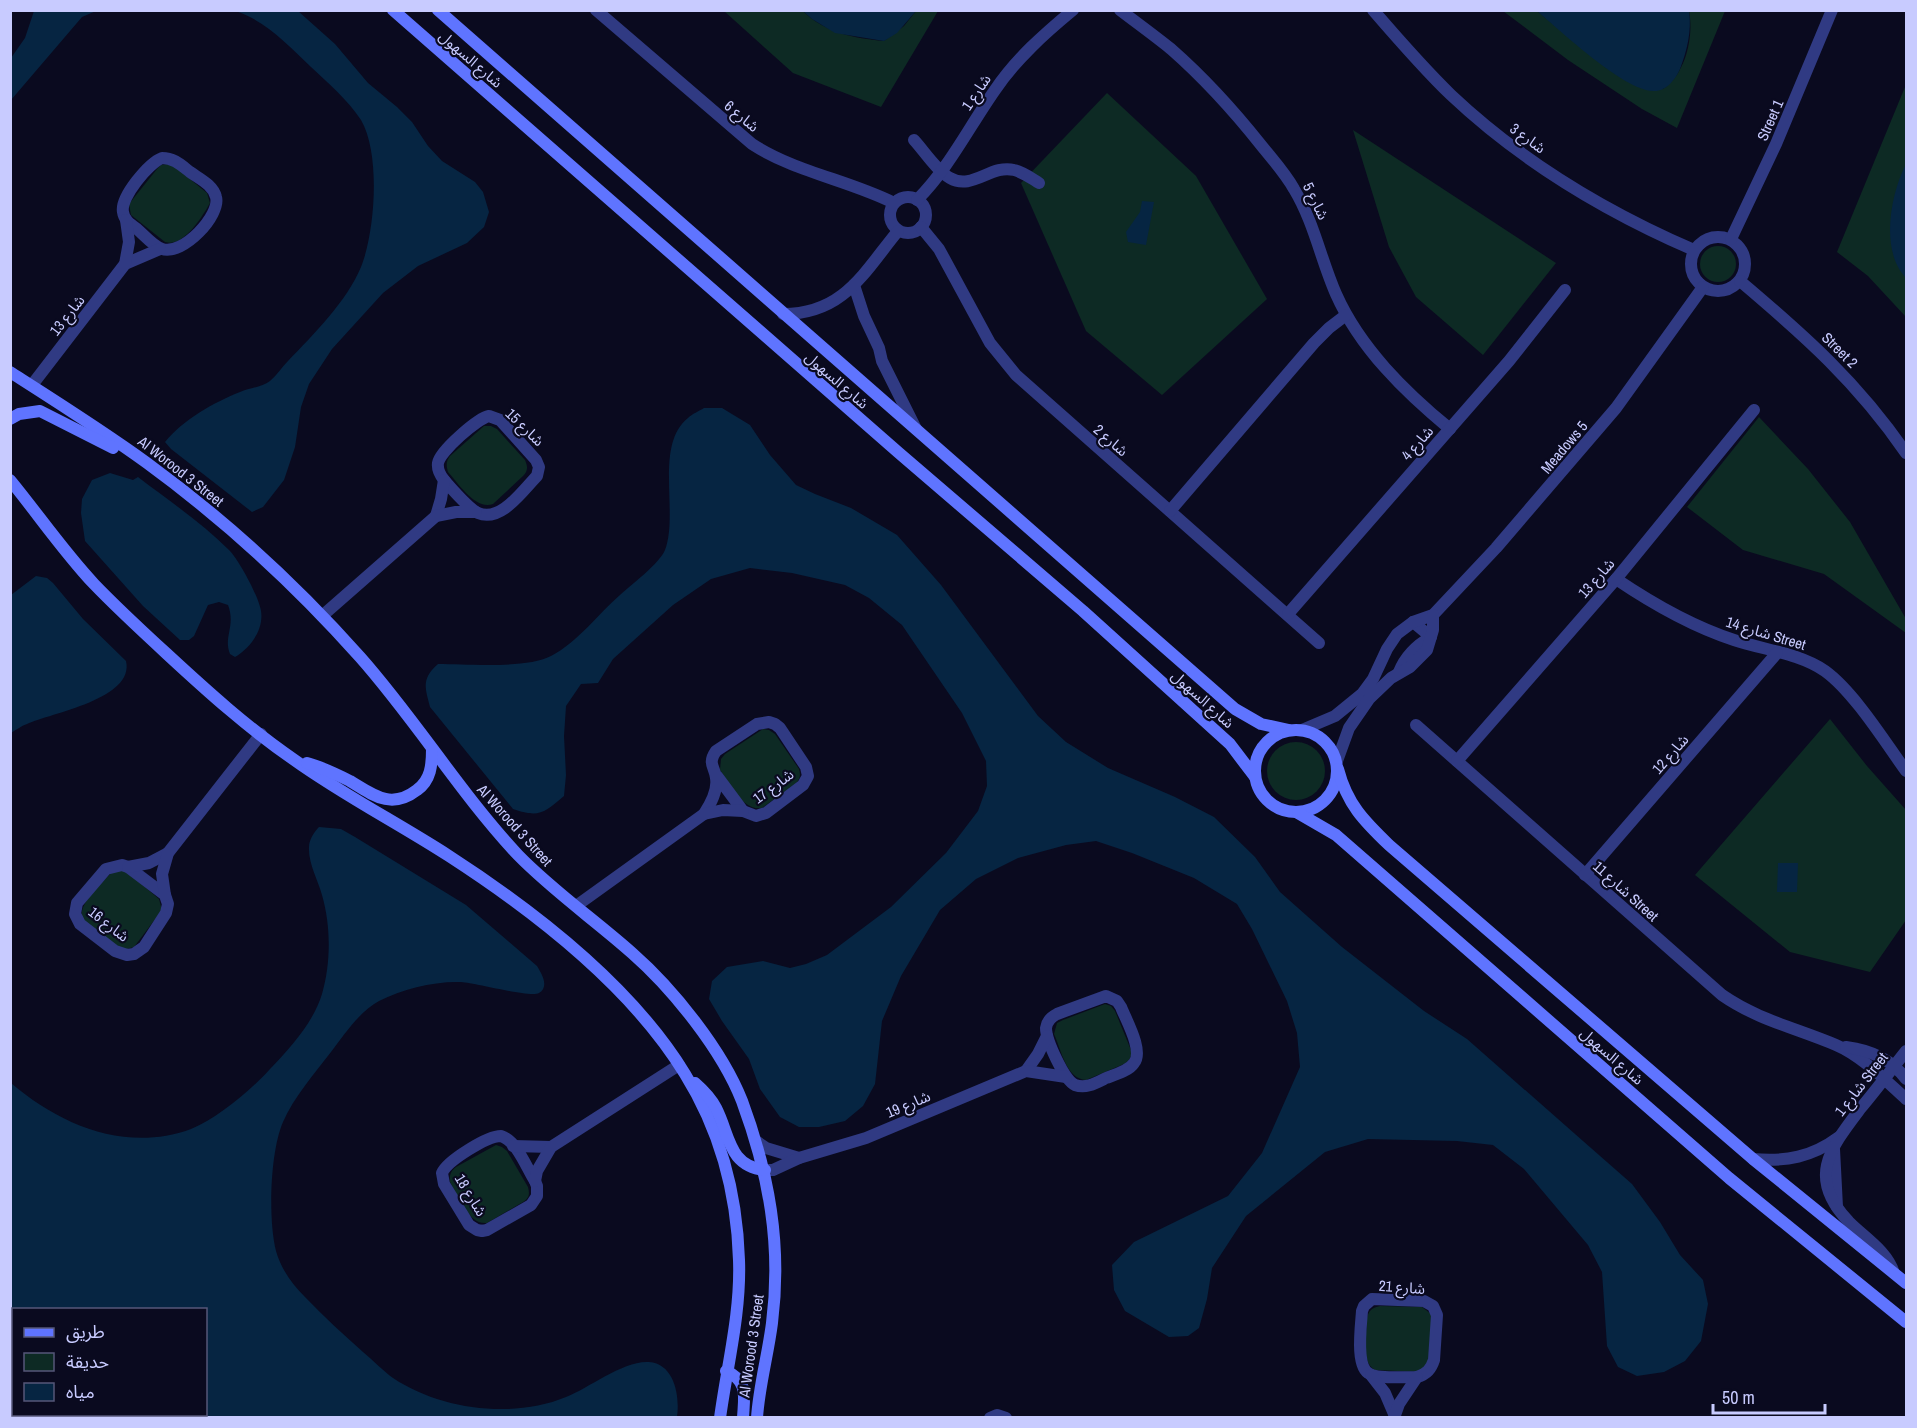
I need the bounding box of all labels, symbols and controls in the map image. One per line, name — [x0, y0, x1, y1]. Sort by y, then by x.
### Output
street label: شارع السهول — [433, 25, 507, 94]
street label: شارع 1 — [956, 70, 998, 115]
street label: شارع 6 — [719, 95, 764, 138]
street label: Street 1 — [1752, 96, 1788, 144]
street label: شارع 3 — [1505, 118, 1550, 160]
street label: شارع 5 — [1296, 179, 1334, 224]
street label: شارع 13 — [44, 290, 91, 341]
street label: Street 2 — [1817, 327, 1863, 373]
street label: شارع السهول — [799, 346, 873, 415]
street label: شارع 15 — [500, 403, 549, 452]
street label: Meadows 5 — [1536, 416, 1592, 478]
street label: شارع 2 — [1088, 419, 1133, 463]
street label: شارع 4 — [1396, 421, 1440, 466]
street label: Al Worood 3 Street — [133, 430, 229, 512]
street label: شارع 13 — [1573, 553, 1621, 604]
street label: شارع 14 Street — [1723, 611, 1809, 657]
street label: شارع السهول — [1166, 665, 1239, 735]
street label: شارع 12 — [1647, 729, 1695, 780]
street label: شارع 17 — [748, 764, 799, 810]
street label: Al Worood 3 Street — [472, 779, 558, 871]
street label: شارع 11 Street — [1587, 856, 1664, 928]
street label: شارع 16 — [83, 901, 134, 948]
street label: شارع السهول — [1574, 1022, 1648, 1091]
street label: شارع 1 Street — [1829, 1047, 1895, 1122]
street label: شارع 19 — [883, 1085, 934, 1125]
street label: شارع 18 — [448, 1170, 492, 1222]
street label: شارع 21 — [1378, 1275, 1426, 1301]
street label: Al Worood 3 Street — [733, 1293, 769, 1400]
legend — [12, 1308, 207, 1416]
text: طريق — [66, 1319, 105, 1344]
text: حديقة — [66, 1349, 109, 1374]
scale bar — [1713, 1377, 1826, 1415]
text: مياه — [66, 1379, 95, 1404]
text: 50 m — [1722, 1385, 1755, 1410]

